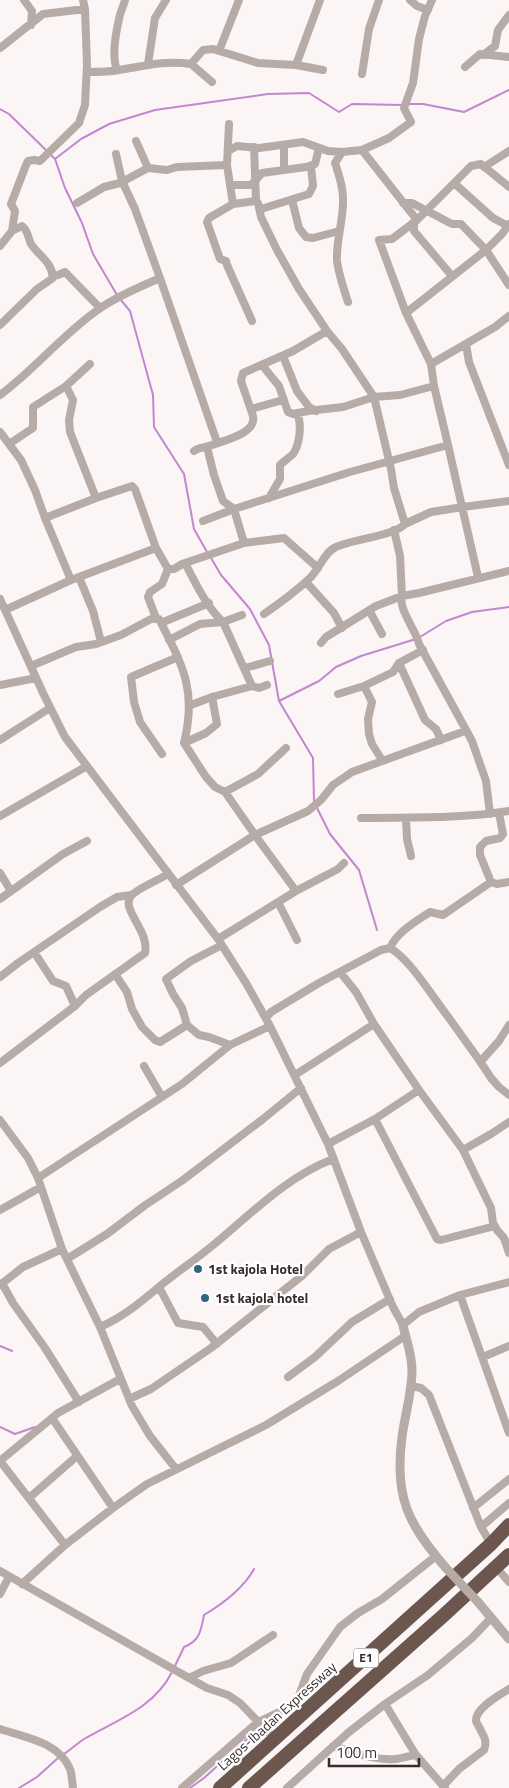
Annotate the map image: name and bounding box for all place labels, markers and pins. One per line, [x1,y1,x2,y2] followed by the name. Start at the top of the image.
[208,1258,303,1279] place label: 1st kajola Hotel
[192,1263,204,1275] marker: 1st kajola Hotel
[215,1287,308,1308] place label: 1st kajola hotel
[199,1292,211,1304] marker: 1st kajola hotel

